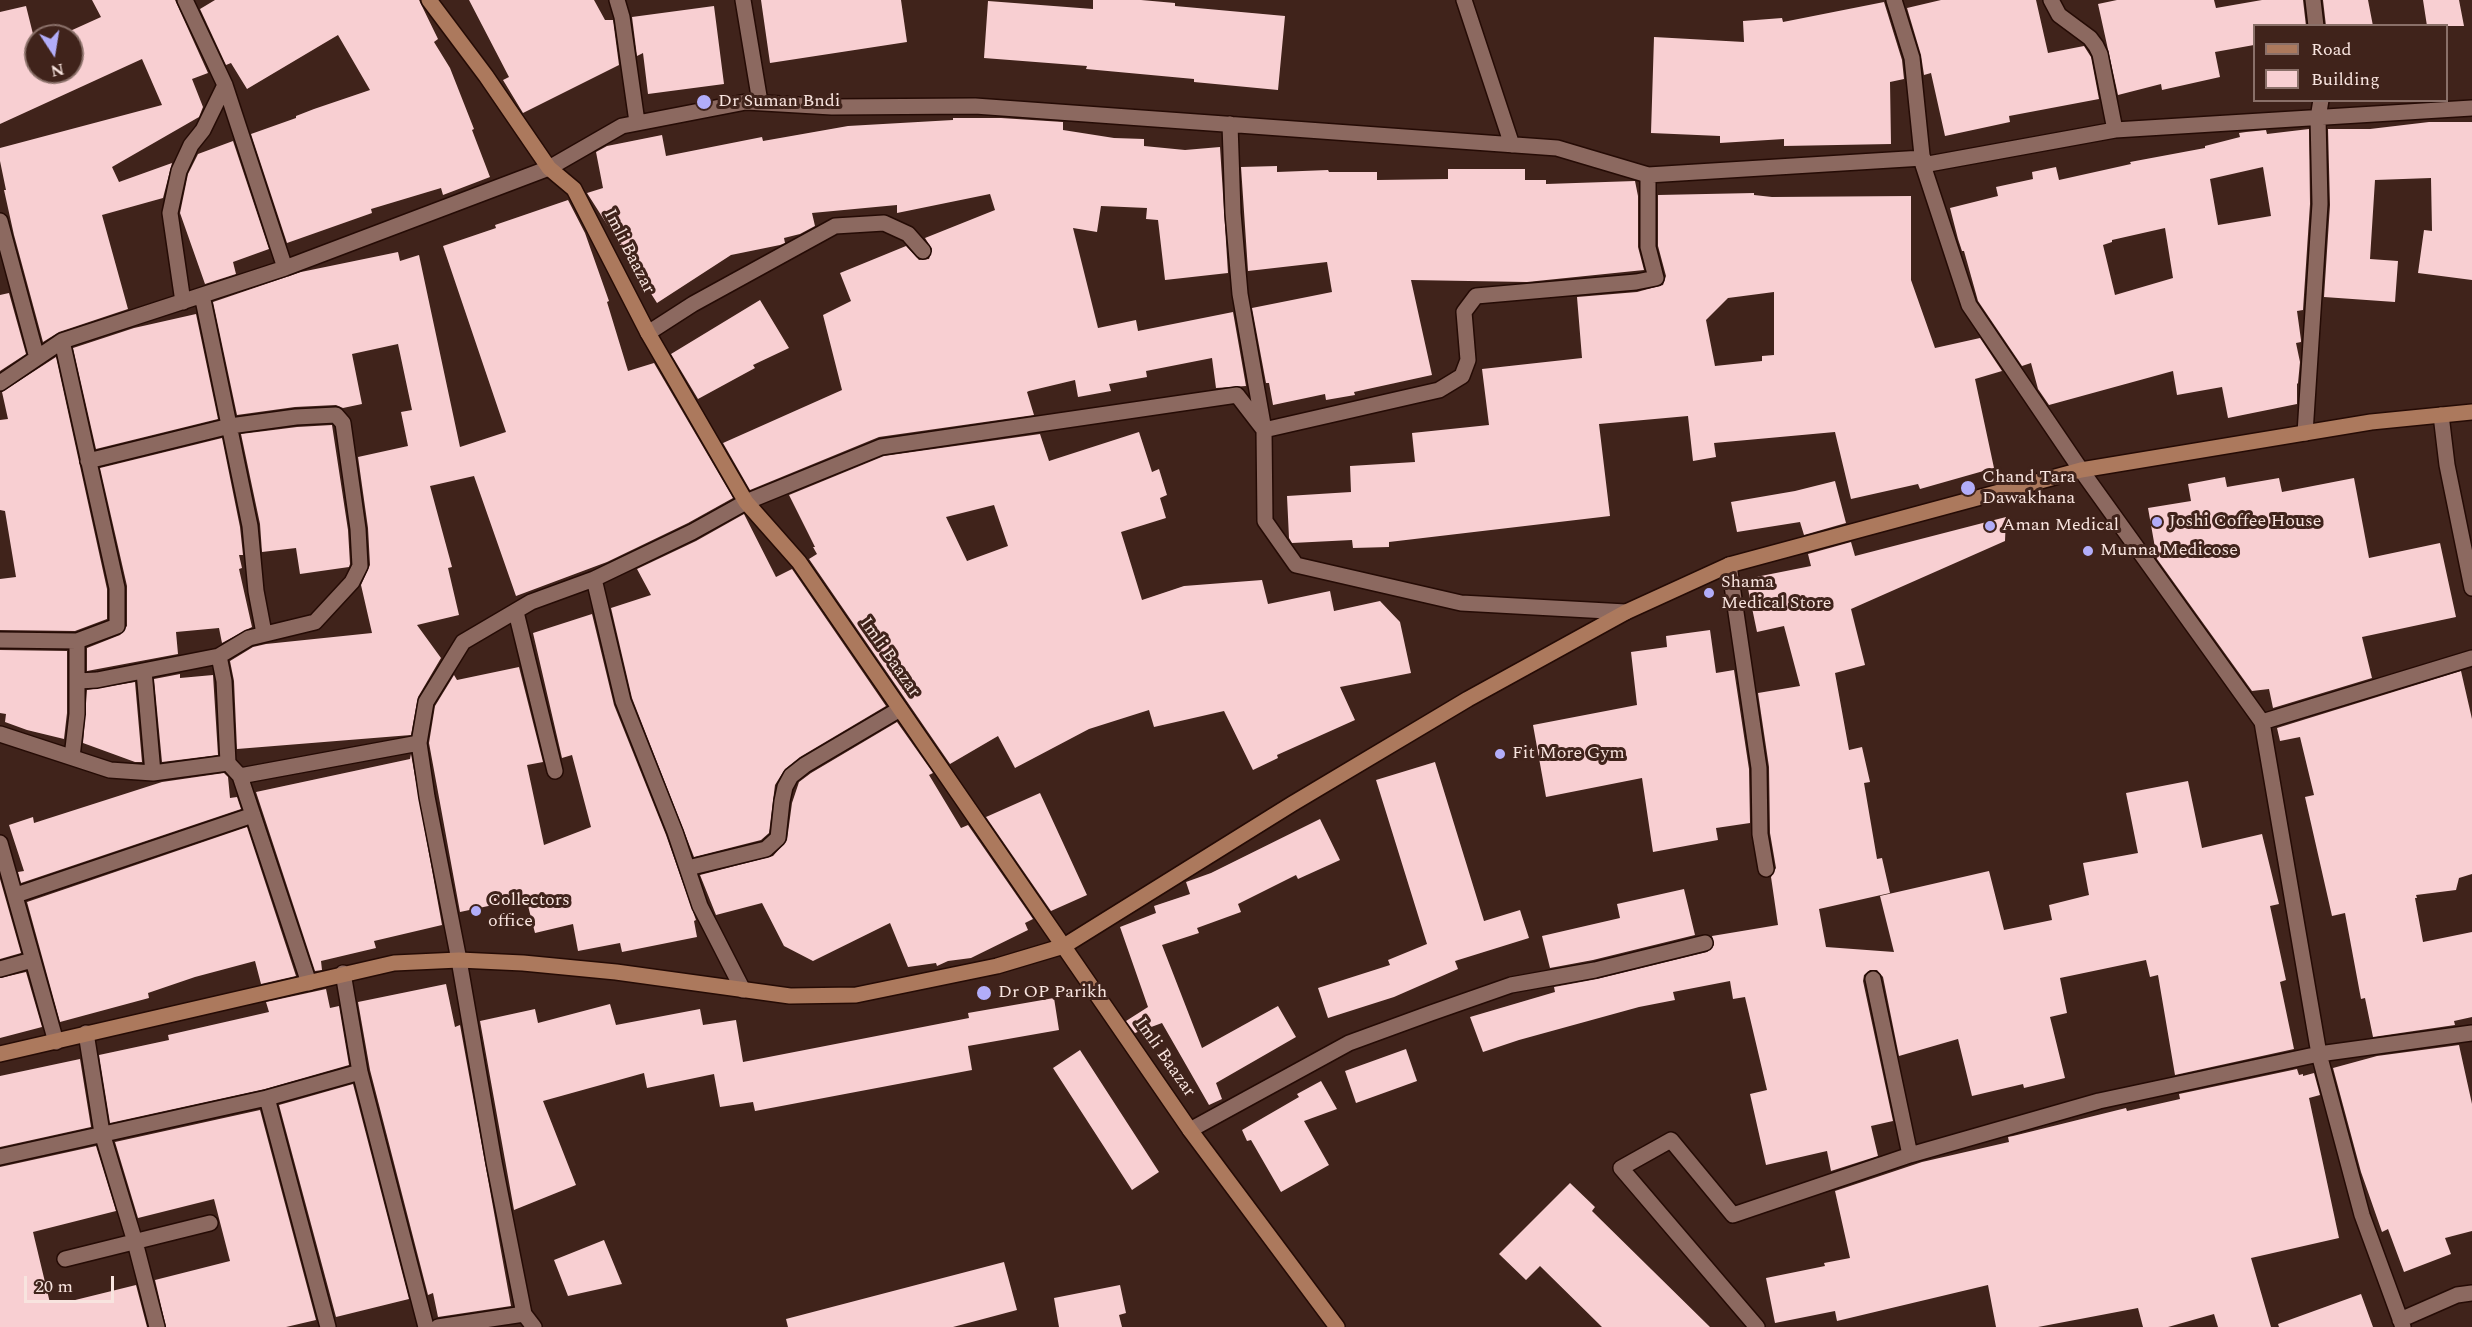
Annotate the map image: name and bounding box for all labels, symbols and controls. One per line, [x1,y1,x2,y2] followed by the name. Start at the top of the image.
[24,24,84,84] north arrow
[2253,24,2448,102] legend
[2311,36,2352,63] text: Road
[48,57,66,83] text: N
[2311,66,2380,93] text: Building
[718,91,840,113] place label: Dr Suman Bndi
[695,93,713,111] marker: Dr Suman Bndi
[598,206,658,298] street label: Imli Baazar
[1982,467,2076,510] place label: Chand Tara Dawakhana
[1959,479,1977,497] marker: Chand Tara Dawakhana
[2169,511,2322,533] place label: Joshi Coffee House
[2002,515,2119,537] place label: Aman Medical
[2150,515,2164,529] marker: Joshi Coffee House
[1983,519,1997,533] marker: Aman Medical
[2100,540,2238,562] place label: Munna Medicose
[2081,544,2095,558] marker: Munna Medicose
[1721,572,1831,614] place label: Shama Medical Store
[1702,586,1716,600] marker: Shama Medical Store
[854,614,924,702] street label: Imli Baazar
[1512,743,1625,765] place label: Fit More Gym
[1493,747,1507,761] marker: Fit More Gym
[488,890,570,932] place label: Collectors office
[469,904,483,918] marker: Collectors office
[998,982,1107,1004] place label: Dr OP Parikh
[975,984,993,1002] marker: Dr OP Parikh
[1129,1014,1199,1102] street label: Imli Baazar
[27,1264,117,1302] scale bar
[35,1273,73,1300] text: 20 m

